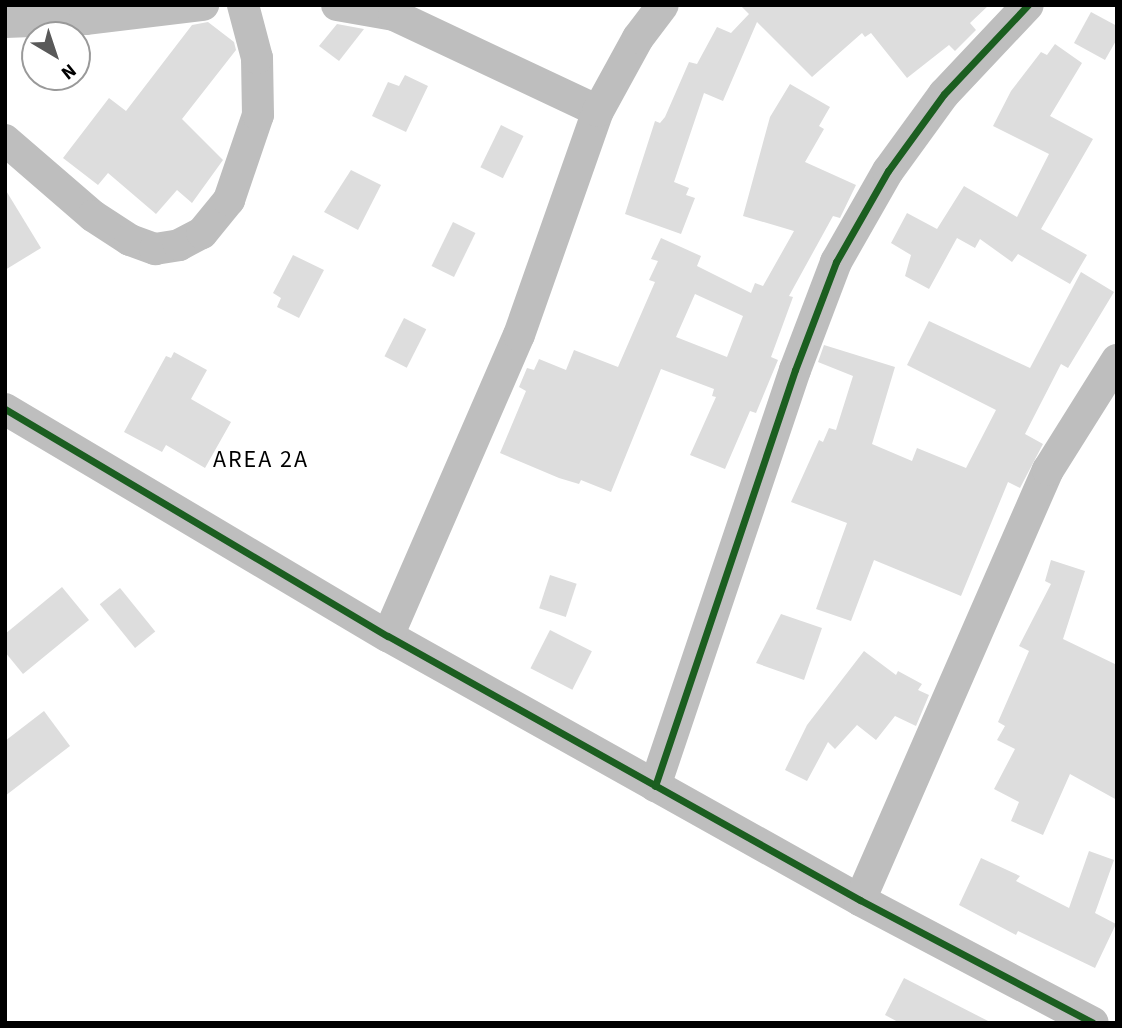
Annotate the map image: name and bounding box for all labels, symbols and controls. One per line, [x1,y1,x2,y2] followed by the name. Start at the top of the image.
[21,21,91,91] north arrow
[55,57,82,86] text: N
[214,446,308,474] district label: AREA 2A

